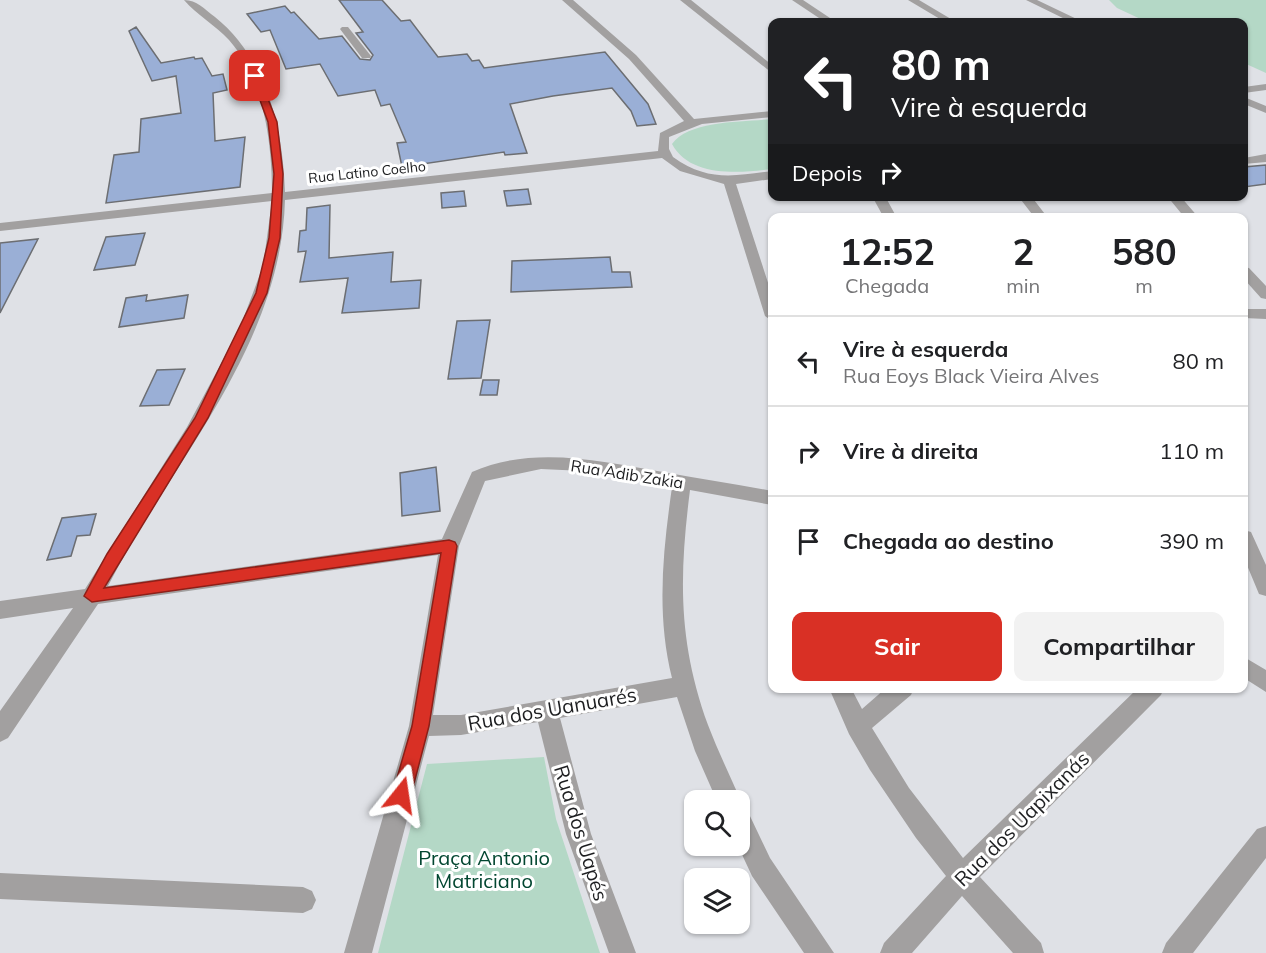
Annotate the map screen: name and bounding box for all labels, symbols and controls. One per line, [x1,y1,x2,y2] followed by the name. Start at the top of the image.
[891,38,991,91] text: 80 m
[792,42,870,120] icon: left
[229,50,280,101] pin
[238,59,271,92] icon: arrive
[891,90,1087,124] text: Vire à esquerda
[874,156,907,189] icon: right
[307,157,427,187] street label: Rua Latino Coelho
[792,159,862,187] text: Depois
[839,229,935,274] text: 12:52
[1012,229,1034,274] text: 2
[1112,229,1177,274] text: 580
[845,273,929,298] text: Chegada
[1006,273,1040,298] text: min
[1135,273,1153,298] text: m
[843,335,1008,363] text: Vire à esquerda
[792,345,825,378] icon: left
[1173,347,1224,375] text: 80 m
[843,363,1099,388] text: Rua Eoys Black Vieira Alves
[792,435,825,468] icon: right
[843,437,978,465] text: Vire à direita
[1159,437,1224,465] text: 110 m
[569,455,685,493] street label: Rua Adib Zakia
[792,525,825,558] icon: arrive
[843,527,1054,555] text: Chegada ao destino
[1159,527,1224,555] text: 390 m
[792,612,1002,681] button: Sair
[1014,612,1224,681] button: Compartilhar
[466,681,638,736] street label: Rua dos Uanuarés
[949,746,1094,891] street label: Rua dos Uapixanás
[549,762,614,904] street label: Rua dos Uapés
[369,763,433,827] position arrow
[684,790,750,934] map controls
[684,790,750,856] button: search
[418,845,550,893] park label: Praça Antonio Matriciano
[684,868,750,934] button: layers

